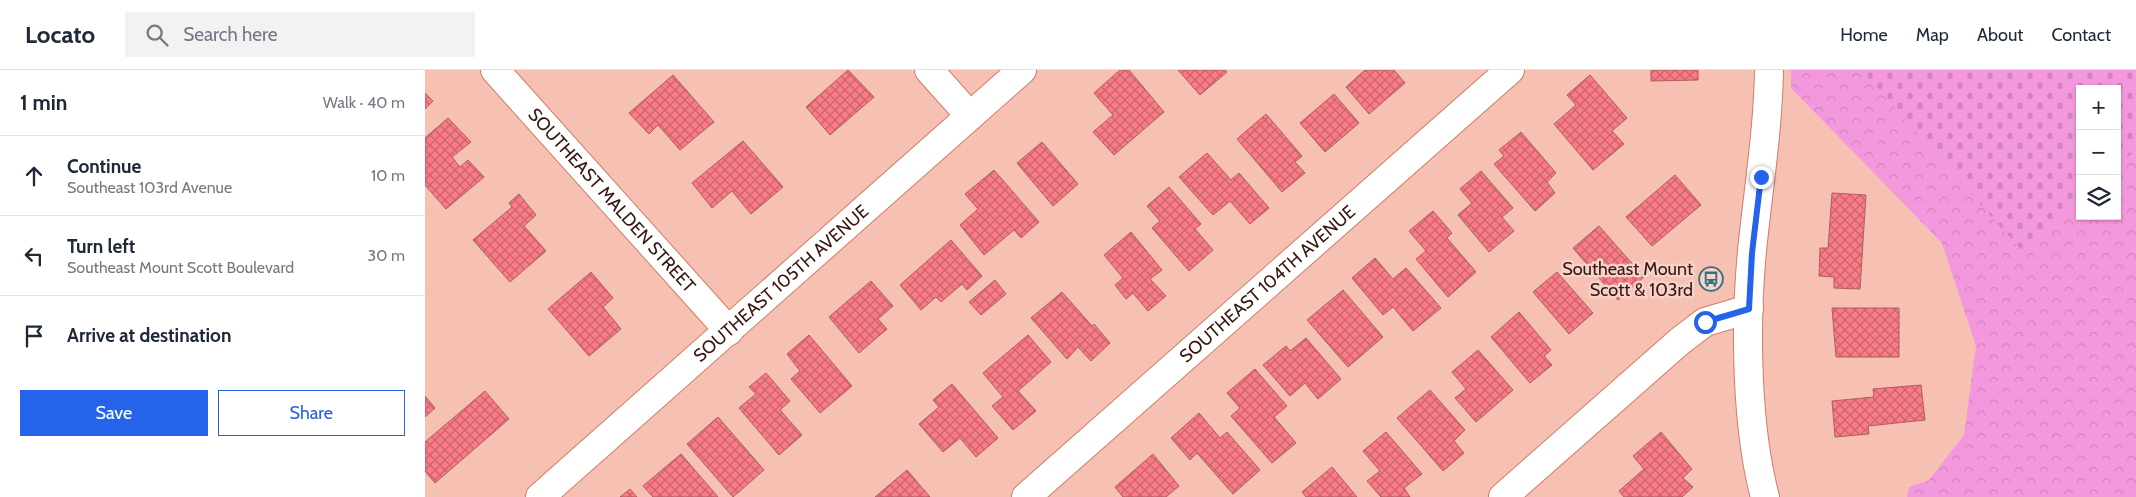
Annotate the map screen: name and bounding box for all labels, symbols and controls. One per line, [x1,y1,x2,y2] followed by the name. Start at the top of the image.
[125,12,475,57] search box
[25,20,95,49] text: Locato
[143,21,171,49] icon: search
[183,23,278,46] text: Search here
[1840,24,1888,46] text: Home
[1916,24,1949,46] text: Map
[1977,24,2023,46] text: About
[2051,24,2111,46] text: Contact
[2076,85,2121,220] map controls
[2076,85,2121,130] button: +
[20,90,67,115] text: 1 min
[323,93,405,112] text: Walk · 40 m
[523,104,700,297] street label: SOUTHEAST MALDEN STREET
[2076,130,2121,175] button: −
[67,155,141,178] text: Continue
[20,162,48,190] icon: ahead
[371,166,405,185] text: 10 m
[1750,166,1773,189] route end
[2076,175,2121,220] button: layers
[67,178,232,197] text: Southeast 103rd Avenue
[689,200,873,367] street label: SOUTHEAST 105TH AVENUE
[1175,201,1360,367] street label: SOUTHEAST 104TH AVENUE
[67,235,135,258] text: Turn left
[20,242,48,270] icon: left
[368,246,405,265] text: 30 m
[67,258,294,277] text: Southeast Mount Scott Boulevard
[1562,258,1693,301] place label: Southeast Mount Scott & 103rd
[1698,266,1724,292] bus stop icon: Southeast Mount Scott & 103rd
[1694,311,1717,334] route start
[20,322,48,350] icon: arrive
[67,324,231,347] text: Arrive at destination
[20,390,208,436] button: Save
[218,390,405,436] button: Share

